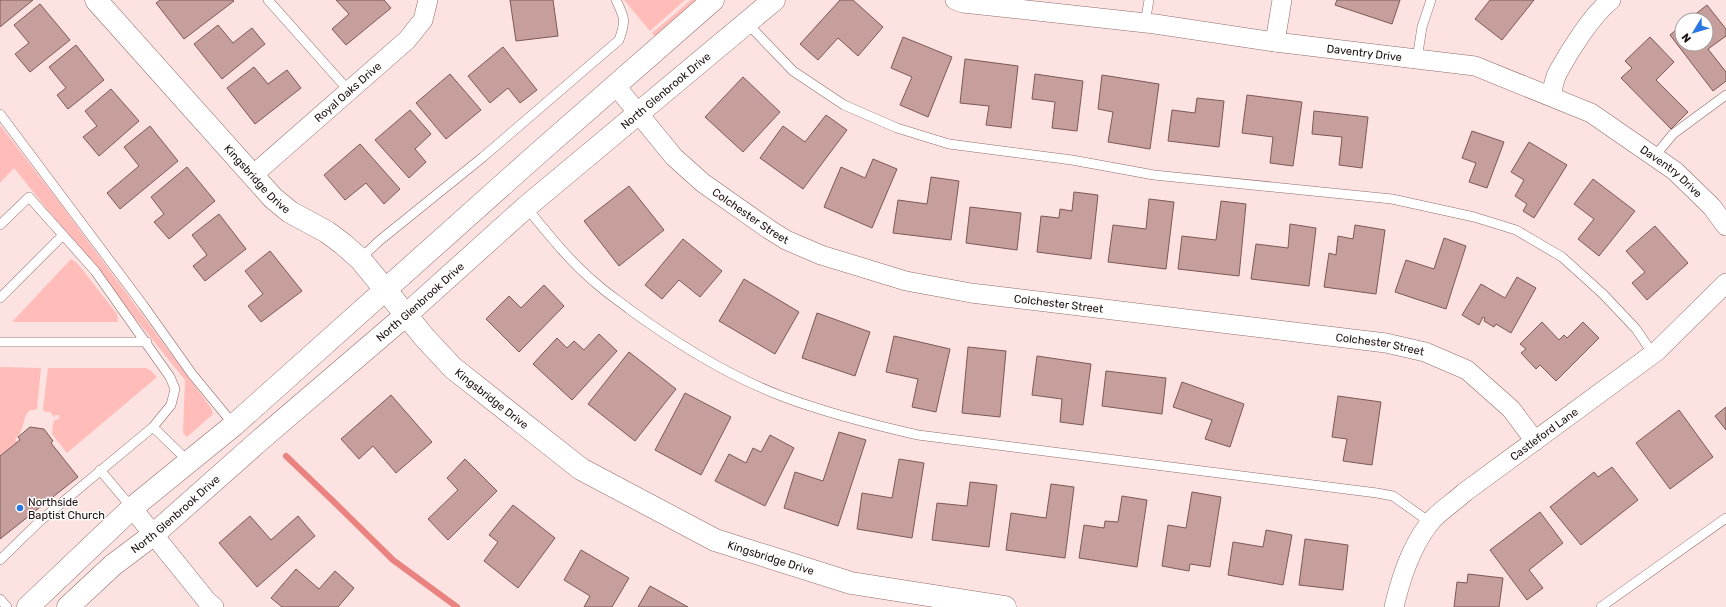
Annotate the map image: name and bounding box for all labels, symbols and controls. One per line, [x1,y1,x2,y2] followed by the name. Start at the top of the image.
[1674,12,1714,52] north arrow
[1679,31,1694,45] text: N
[1326,42,1403,64] street label: Daventry Drive
[618,49,713,132] street label: North Glenbrook Drive
[312,59,384,125] street label: Royal Oaks Drive
[222,142,293,216] street label: Kingsbridge Drive
[1638,143,1705,200] street label: Daventry Drive
[710,185,791,247] street label: Colchester Street
[373,260,467,344] street label: North Glenbrook Drive
[1013,292,1105,315] street label: Colchester Street
[1335,330,1426,358] street label: Colchester Street
[452,366,531,432] street label: Kingsbridge Drive
[1507,405,1580,463] street label: Castleford Lane
[128,472,222,556] street label: North Glenbrook Drive
[28,496,105,522] place label: Northside Baptist Church
[15,503,25,513] marker: Northside Baptist Church
[726,538,816,577] street label: Kingsbridge Drive

